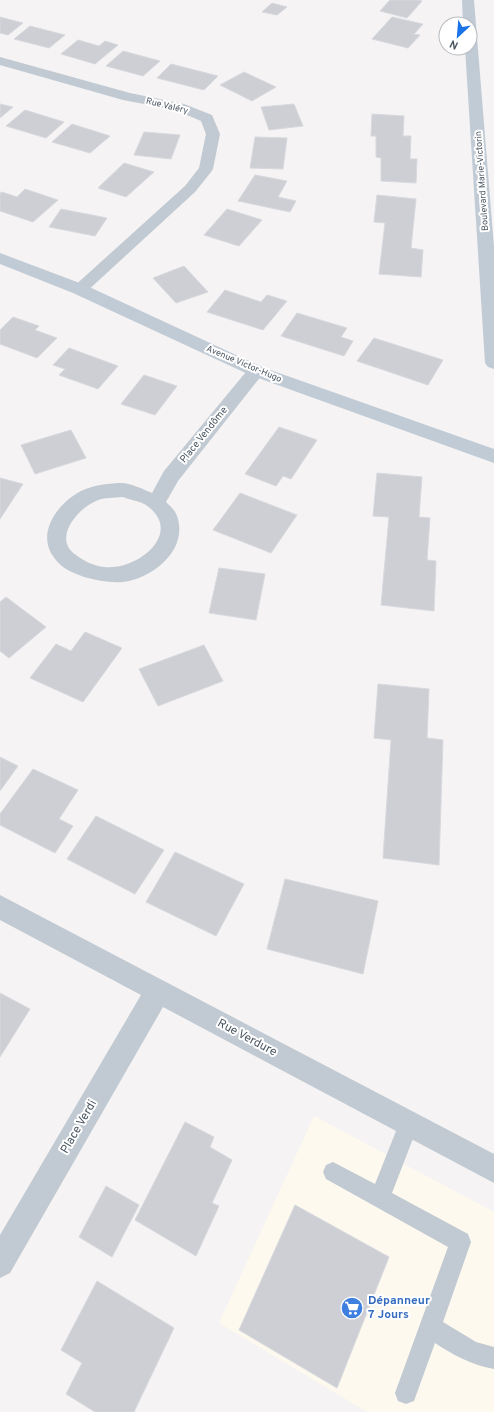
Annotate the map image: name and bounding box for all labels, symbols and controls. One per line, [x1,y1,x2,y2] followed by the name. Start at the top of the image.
[438,16,478,56] north arrow
[447,36,461,52] text: N
[145,95,189,117] street label: Rue Valéry
[473,131,491,231] street label: Boulevard Marie-Victorin
[205,343,283,385] street label: Avenue Victor-Hugo
[177,404,231,466] street label: Place Vendôme
[214,1016,280,1060] street label: Rue Verdure
[57,1097,101,1157] street label: Place Verdi
[368,1293,430,1323] place label: Dépanneur 7 Jours
[339,1295,365,1321] supermarket icon: Dépanneur 7 Jours

